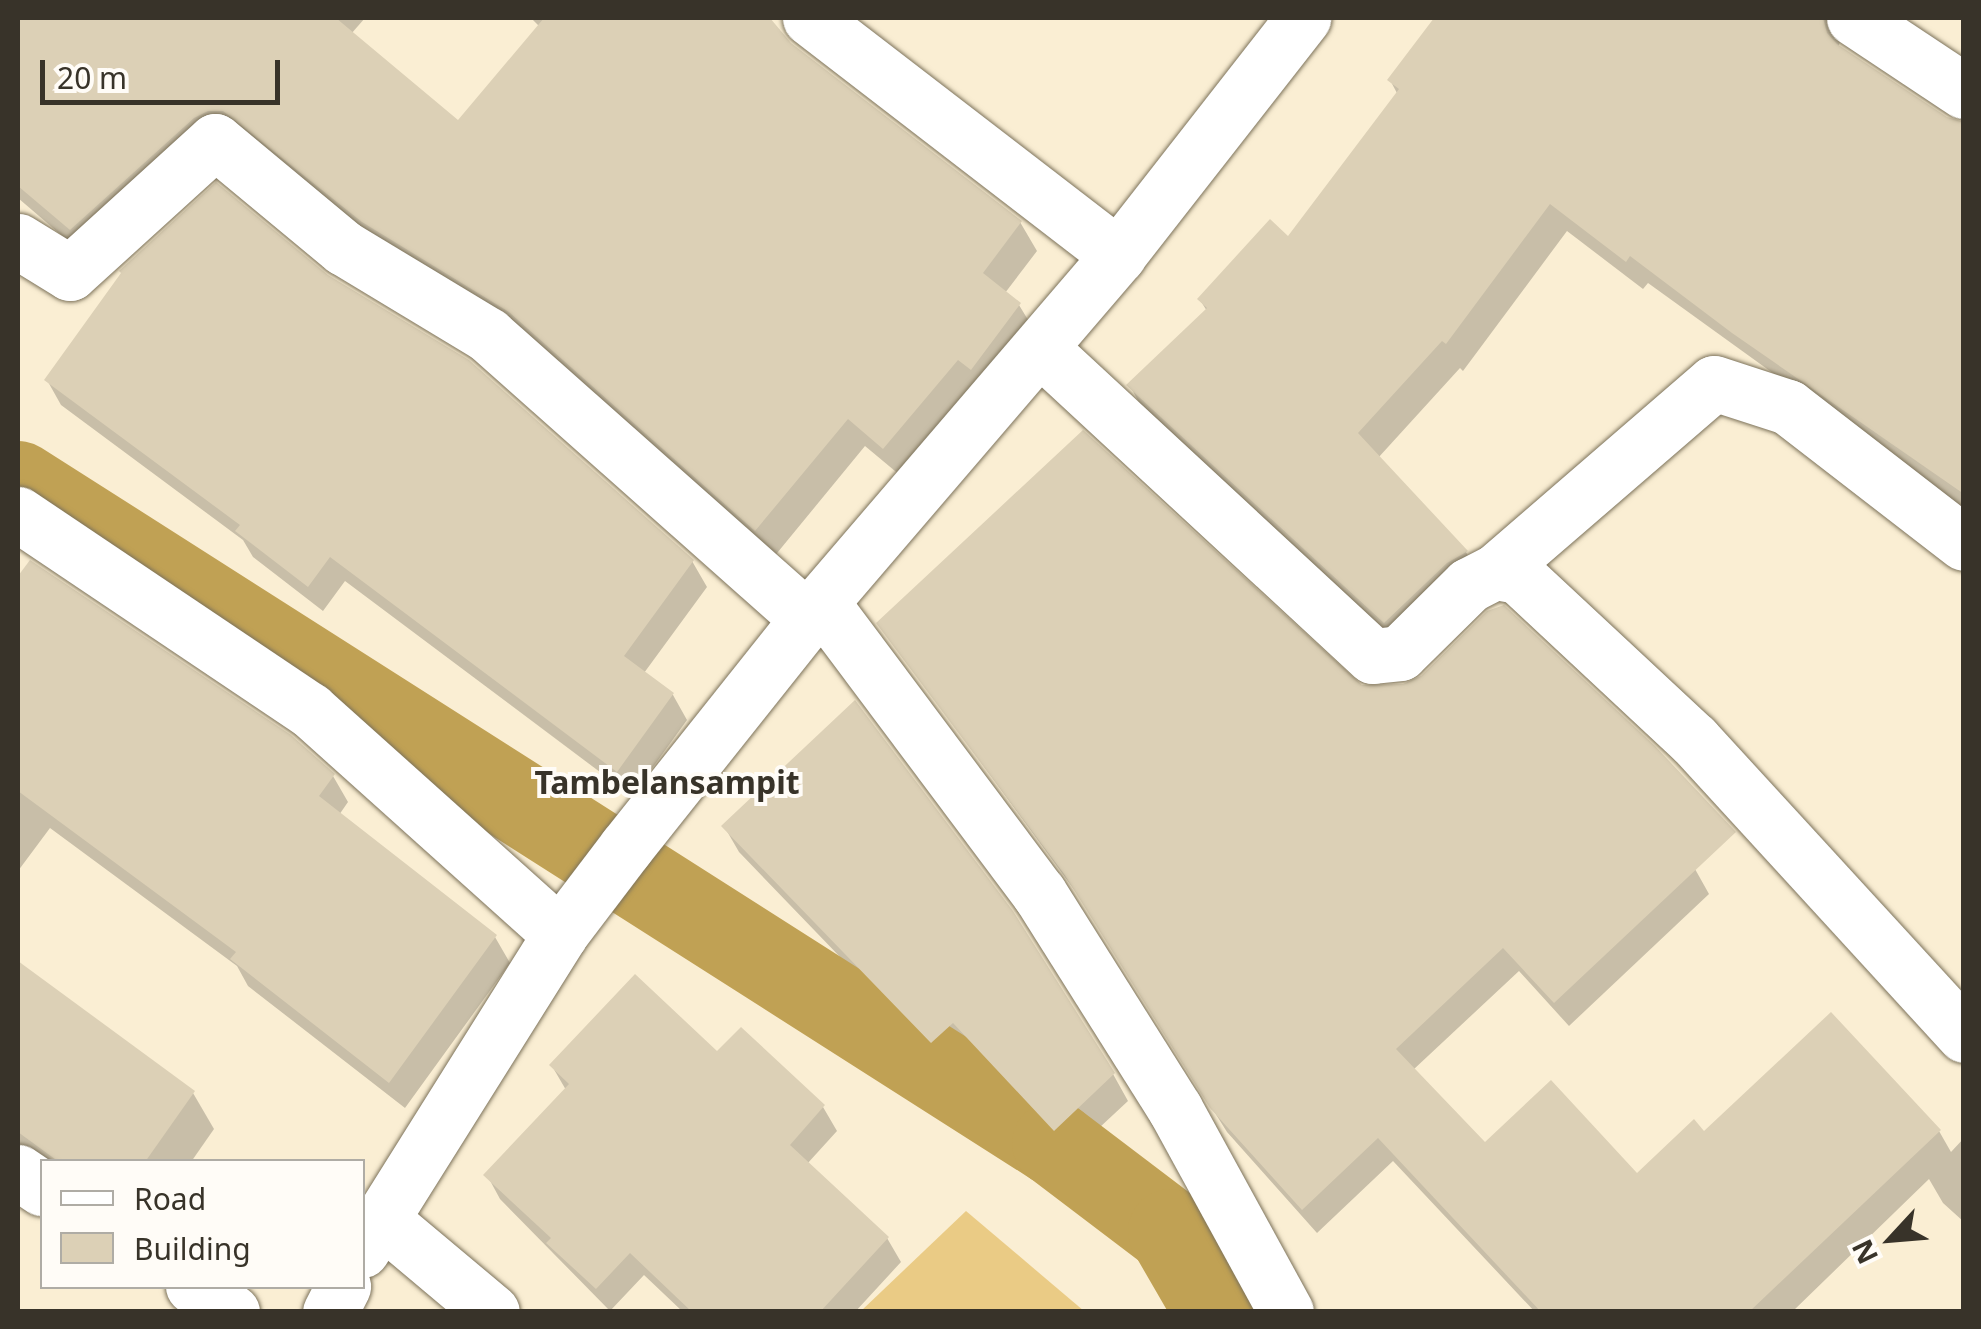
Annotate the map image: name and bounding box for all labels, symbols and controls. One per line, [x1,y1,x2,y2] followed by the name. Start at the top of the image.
[45,40,285,102] scale bar
[57,57,127,98] text: 20 m
[534,763,800,801] district label: Tambelansampit
[40,1159,365,1289] legend
[134,1178,206,1219] text: Road
[1841,1189,1941,1289] north arrow
[134,1228,251,1269] text: Building
[1842,1234,1886,1271] text: N

